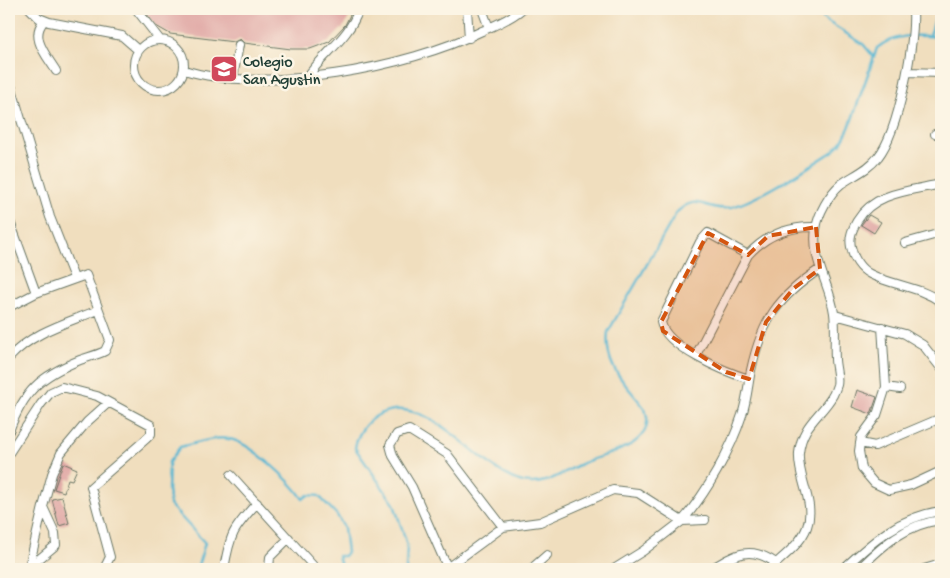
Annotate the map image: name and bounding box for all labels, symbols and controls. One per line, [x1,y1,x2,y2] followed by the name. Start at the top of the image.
[209,54,239,84] school or university icon: Colegio San Agustin
[243,54,321,91] place label: Colegio San Agustin

